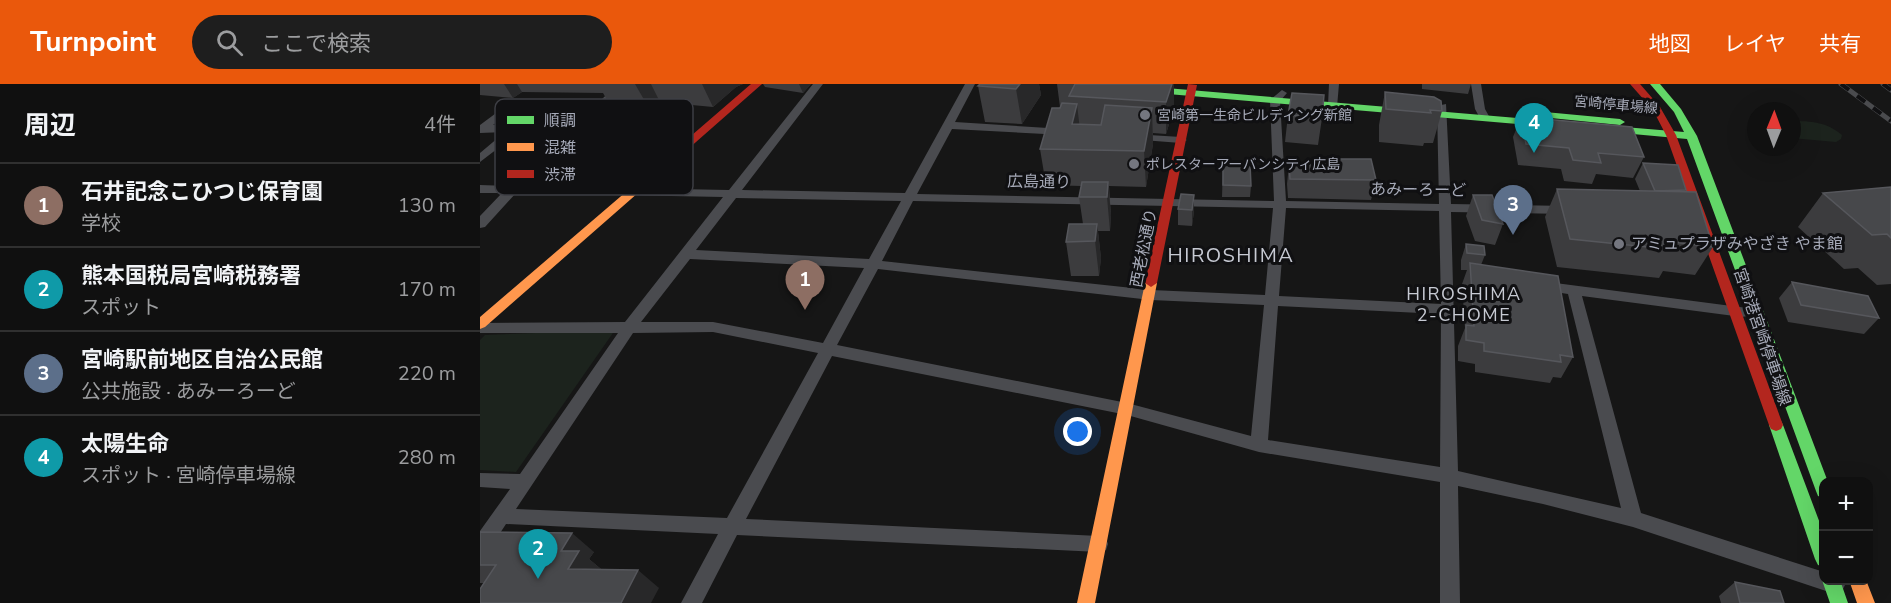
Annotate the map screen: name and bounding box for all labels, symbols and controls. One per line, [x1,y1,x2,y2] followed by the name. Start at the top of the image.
[192,15,612,69] search box
[30,23,156,61] text: Turnpoint
[213,26,246,59] icon: search
[261,29,371,59] text: ここで検索
[1649,30,1691,58] text: 地図
[1724,30,1786,58] text: レイヤ
[1819,30,1861,58] text: 共有
[1573,92,1659,118] street label: 宮崎停車場線
[495,99,693,195] legend
[1747,102,1801,156] north arrow
[1514,104,1554,153] pin: 4
[1157,106,1352,125] place label: 宮崎第一生命ビルディング新館
[24,108,76,143] text: 周辺
[1138,108,1152,122] marker: 宮崎第一生命ビルディング新館
[544,110,576,132] text: 順調
[424,111,456,138] text: 4件
[544,137,576,159] text: 混雑
[1146,155,1340,174] place label: ポレスターアーバンシティ広島
[1127,157,1141,171] marker: ポレスターアーバンシティ広島
[544,164,576,186] text: 渋滞
[1007,170,1071,194] street label: 広島通り
[81,177,323,207] text: 石井記念こひつじ保育園
[1370,178,1466,202] street label: あみーろーど
[1494,186,1532,235] pin: 3
[38,192,50,219] text: 1
[398,192,456,219] text: 130 m
[1126,207,1162,289] street label: 西老松通り
[81,210,121,237] text: 学校
[1631,233,1843,255] place label: アミュプラザみやざき やま館
[1612,237,1626,251] marker: アミュプラザみやざき やま館
[1168,242,1294,269] district label: HIROSHIMA
[786,260,824,310] pin: 1
[81,261,301,291] text: 熊本国税局宮崎税務署
[1728,265,1796,409] street label: 宮崎港宮崎停車場線
[38,276,50,303] text: 2
[398,276,456,303] text: 170 m
[1406,282,1522,327] district label: HIROSHIMA 2-CHOME
[81,294,161,321] text: スポット
[81,345,323,375] text: 宮崎駅前地区自治公民館
[38,360,50,387] text: 3
[398,360,456,387] text: 220 m
[81,378,296,405] text: 公共施設 · あみーろーど
[1063,417,1092,446] your location
[81,429,169,459] text: 太陽生命
[38,444,50,471] text: 4
[398,444,456,471] text: 280 m
[81,462,296,489] text: スポット · 宮崎停車場線
[1819,477,1873,585] map controls
[1819,477,1873,531] button: +
[518,530,558,579] pin: 2
[1819,531,1873,585] button: −

